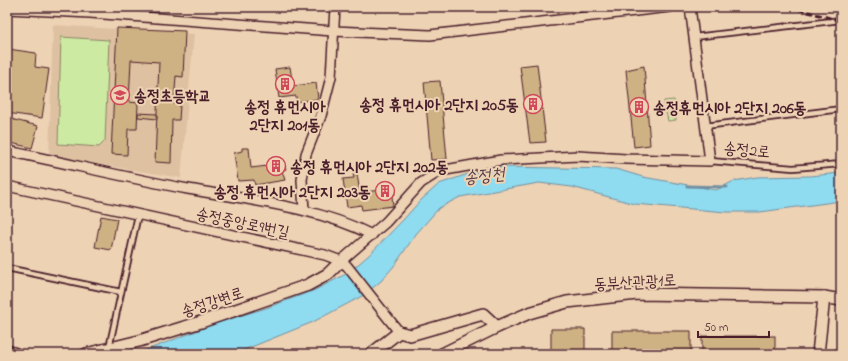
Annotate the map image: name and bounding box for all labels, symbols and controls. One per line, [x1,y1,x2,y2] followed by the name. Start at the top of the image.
[274,73,296,95] building icon: 송정 휴먼시아 2단지 201동
[109,84,131,106] school or university icon: 송정초등학교
[134,85,211,109] place label: 송정초등학교
[522,93,544,115] building icon: 송정 휴먼시아 2단지 205동
[359,94,519,118] place label: 송정 휴먼시아 2단지 205동
[244,96,326,138] place label: 송정 휴먼시아 2단지 201동
[628,96,650,118] building icon: 송정휴먼시아 2단지 206동
[653,97,807,121] place label: 송정휴먼시아 2단지 206동
[723,137,771,165] street label: 송정2로
[265,155,287,177] building icon: 송정 휴먼시아 2단지 202동
[290,156,449,180] place label: 송정 휴먼시아 2단지 202동
[462,162,508,191] water label: 송정천
[374,180,396,202] building icon: 송정 휴먼시아 2단지 203동
[214,181,371,205] place label: 송정 휴먼시아 2단지 203동
[194,202,292,246] street label: 송정중앙로9번길
[593,269,677,297] street label: 동부산관광1로
[178,282,247,324] street label: 송정강변로
[698,313,769,339] scale bar
[704,319,728,337] text: 50 m

